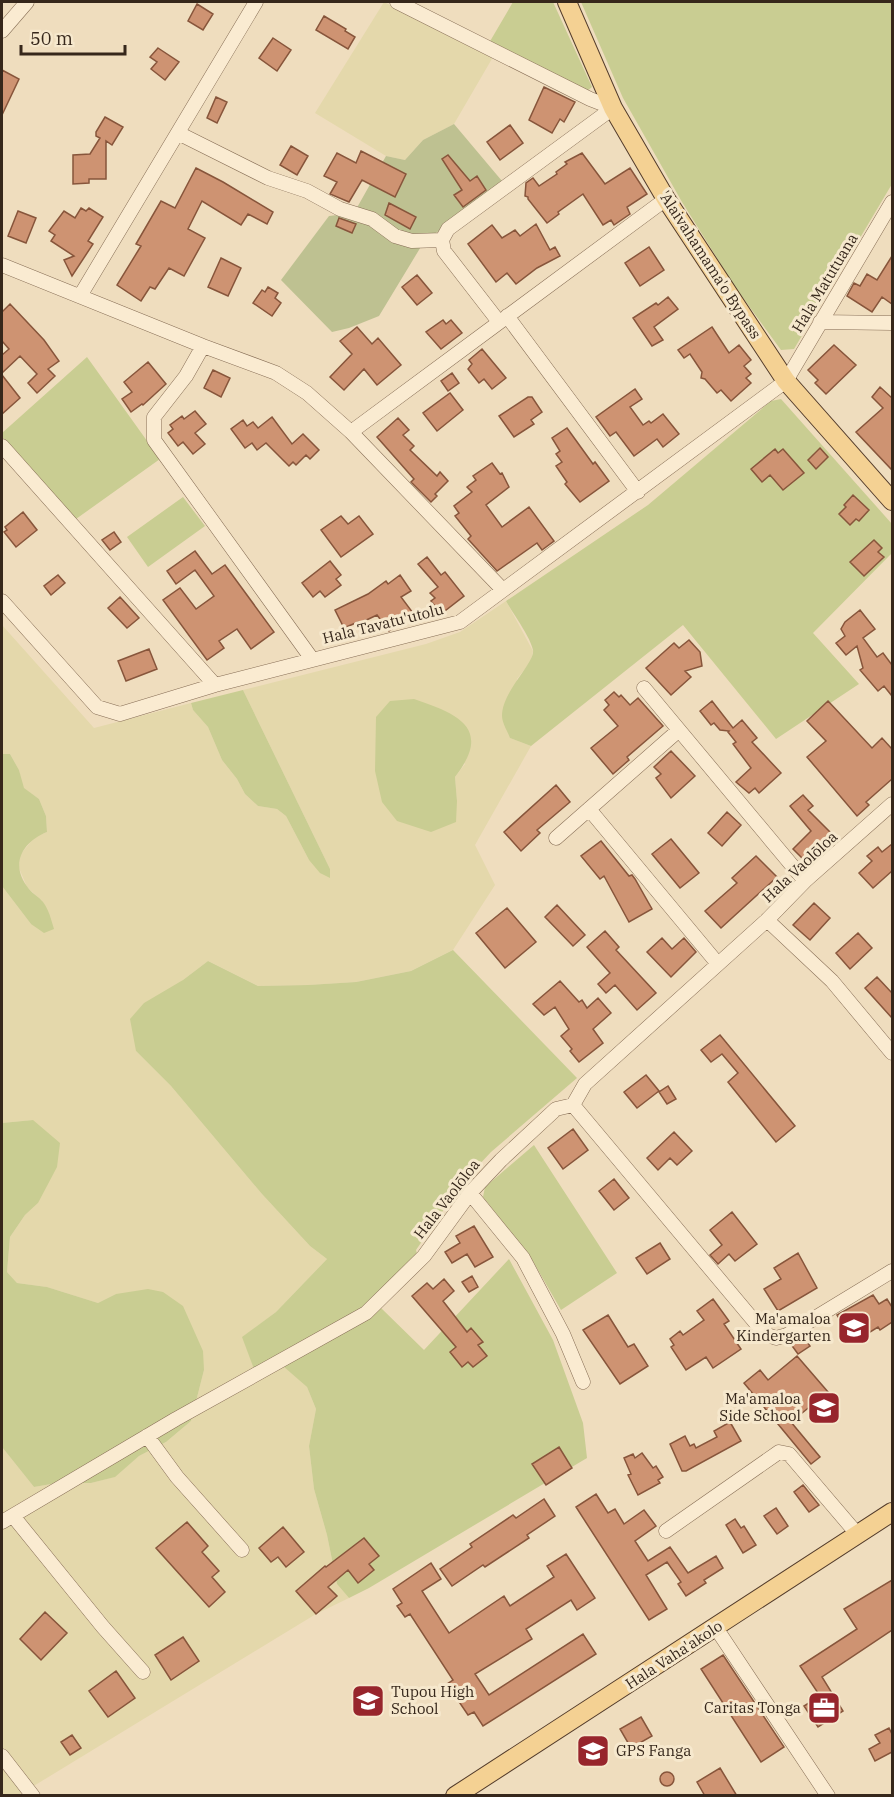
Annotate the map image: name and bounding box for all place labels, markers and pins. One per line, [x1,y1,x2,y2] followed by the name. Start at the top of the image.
[736,1309,831,1345] place label: Ma'amaloa Kindergarten
[836,1310,872,1346] school or university icon: Ma'amaloa Kindergarten
[719,1389,801,1425] place label: Ma'amaloa Side School
[806,1390,842,1426] school or university icon: Ma'amaloa Side School
[391,1682,474,1718] place label: Tupou High School
[350,1683,386,1719] school or university icon: Tupou High School
[806,1690,842,1726] office icon: Caritas Tonga
[704,1698,801,1717] place label: Caritas Tonga
[575,1733,611,1769] school or university icon: GPS Fanga
[616,1741,691,1760] place label: GPS Fanga

